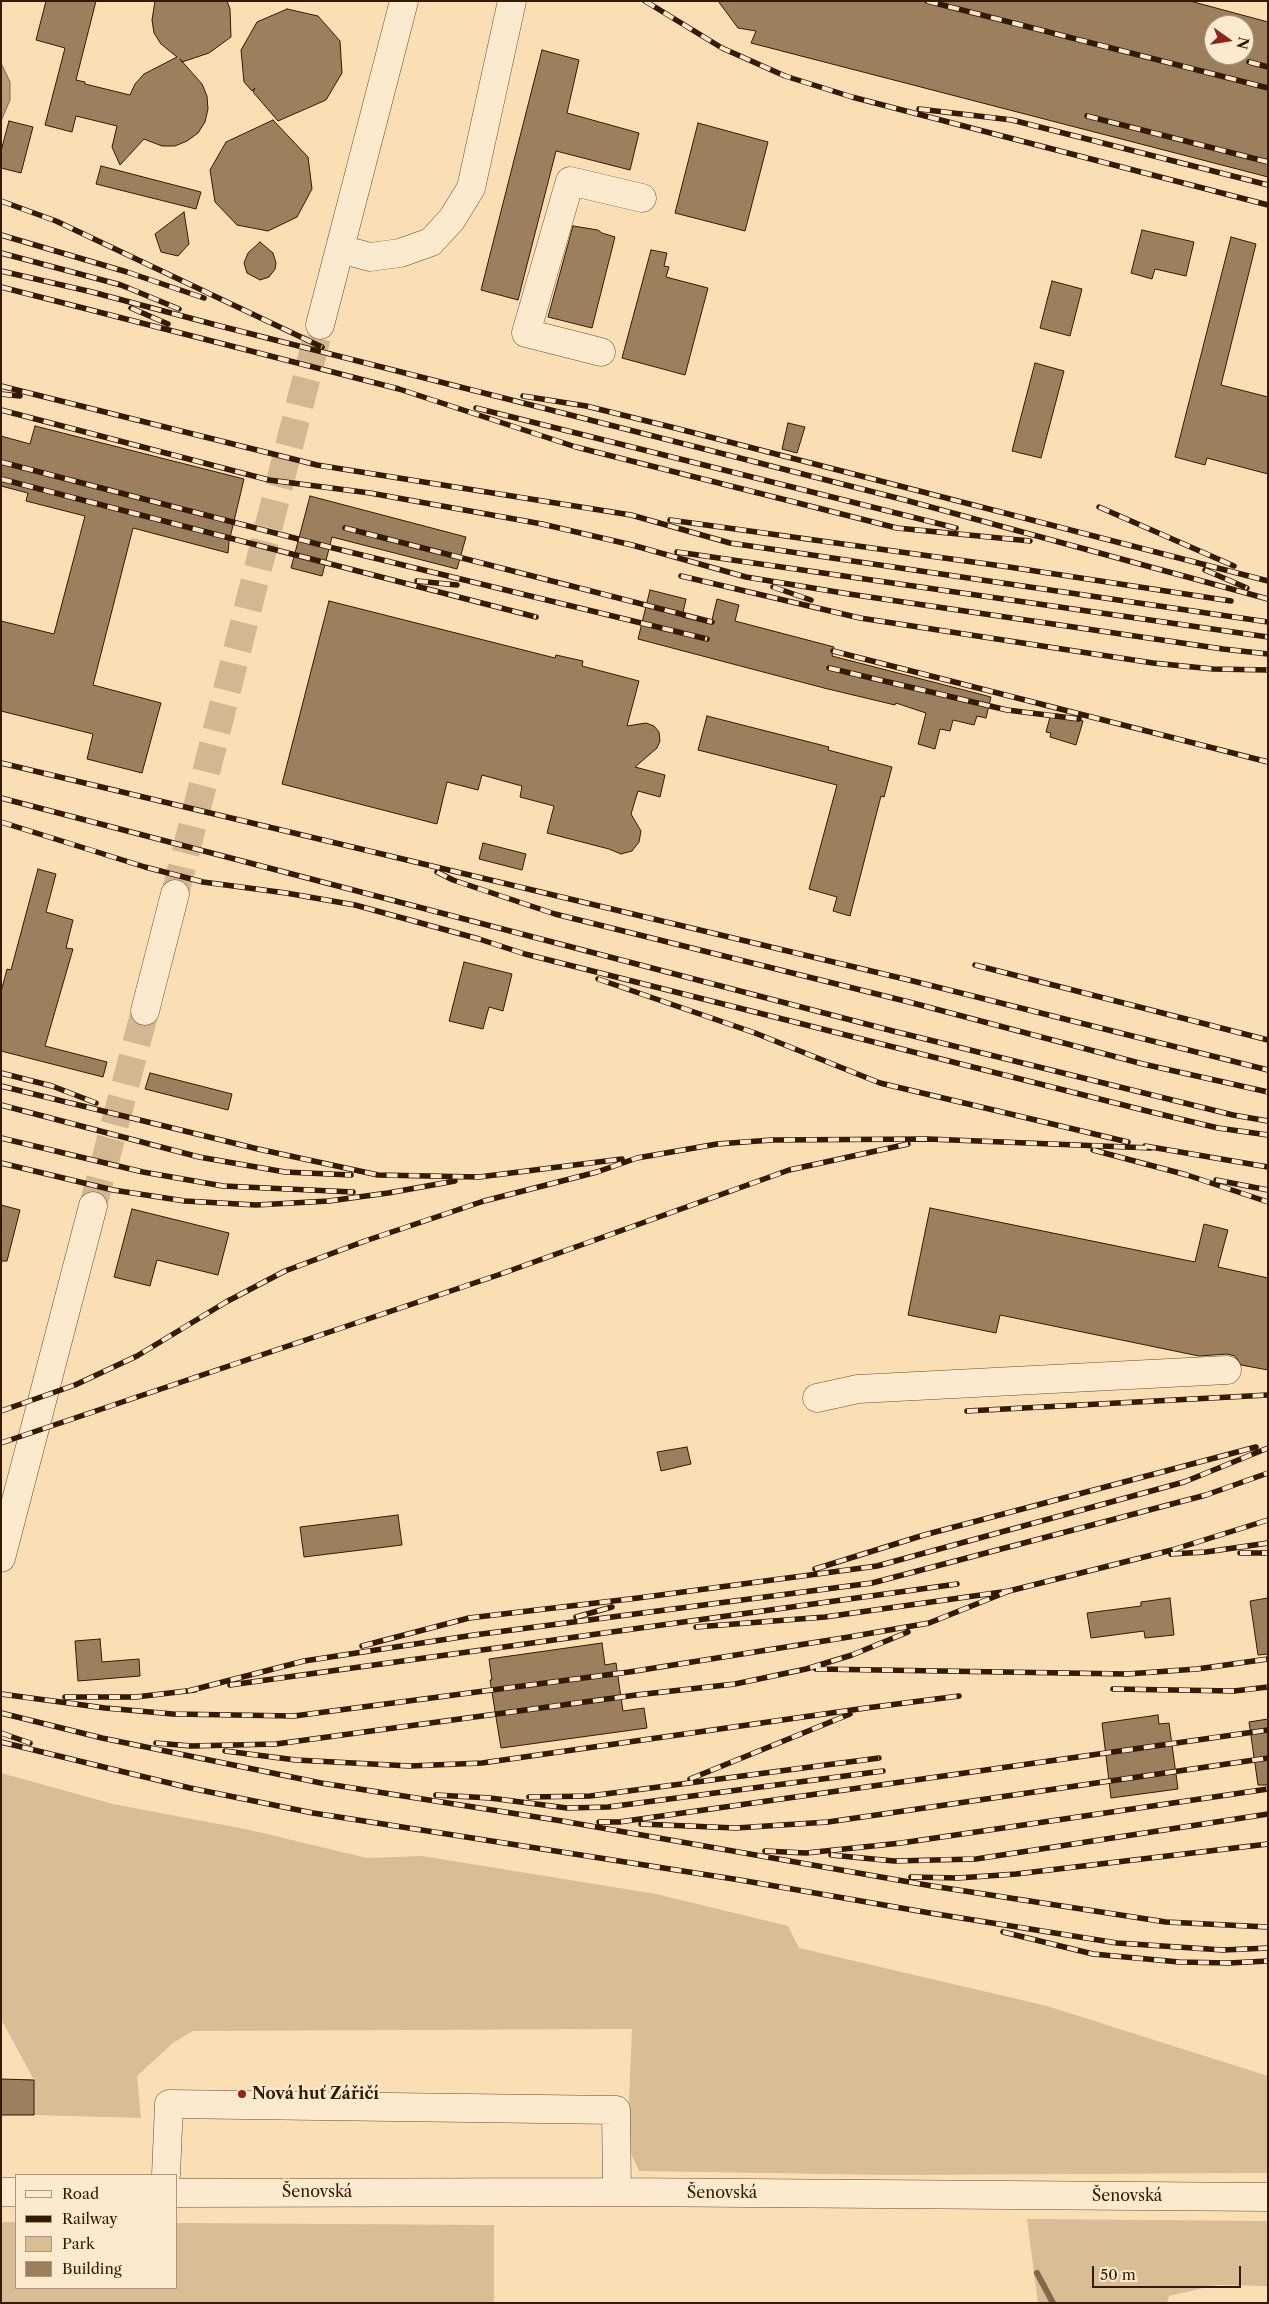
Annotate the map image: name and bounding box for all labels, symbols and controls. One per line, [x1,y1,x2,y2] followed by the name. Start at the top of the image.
[1204,15,1254,65] north arrow
[1233,35,1253,51] text: N
[252,2084,379,2104] place label: Nová huť Zářičí
[236,2088,248,2100] marker: Nová huť Zářičí
[15,2174,178,2289] legend
[282,2182,352,2202] street label: Šenovská
[687,2183,757,2203] street label: Šenovská
[62,2184,99,2203] text: Road
[1092,2186,1162,2206] street label: Šenovská
[62,2209,118,2228] text: Railway
[62,2234,95,2253] text: Park
[1094,2256,1243,2288] scale bar
[62,2259,122,2278] text: Building
[1100,2265,1136,2284] text: 50 m

